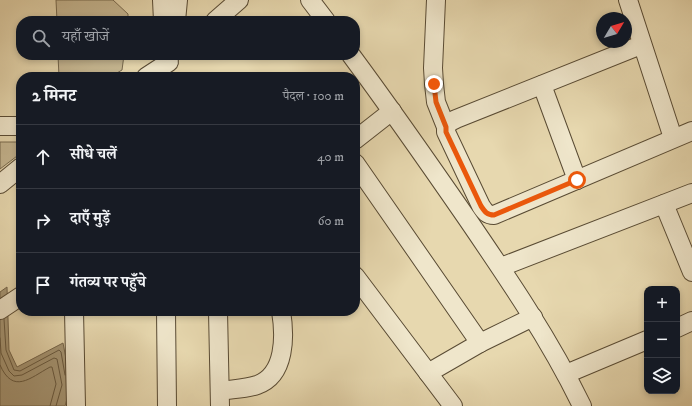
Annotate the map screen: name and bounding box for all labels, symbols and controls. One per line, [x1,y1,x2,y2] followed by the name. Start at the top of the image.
[596,12,632,48] north arrow
[16,16,360,60] search box
[30,27,52,49] icon: search
[62,27,109,46] text: यहाँ खोजें
[425,75,443,93] route end
[32,85,76,107] text: 2 मिनट
[283,88,344,104] text: पैदल · 100 m
[70,145,117,164] text: सीधे चलें
[32,146,54,168] icon: ahead
[317,149,344,165] text: 40 m
[568,171,586,189] route start
[70,209,110,228] text: दाएँ मुड़ें
[32,210,54,232] icon: right
[318,213,344,229] text: 60 m
[70,273,146,292] text: गंतव्य पर पहुँचे
[32,274,54,296] icon: arrive
[644,286,680,394] map controls
[644,286,680,322] button: +
[644,322,680,358] button: −
[644,358,680,394] button: layers

